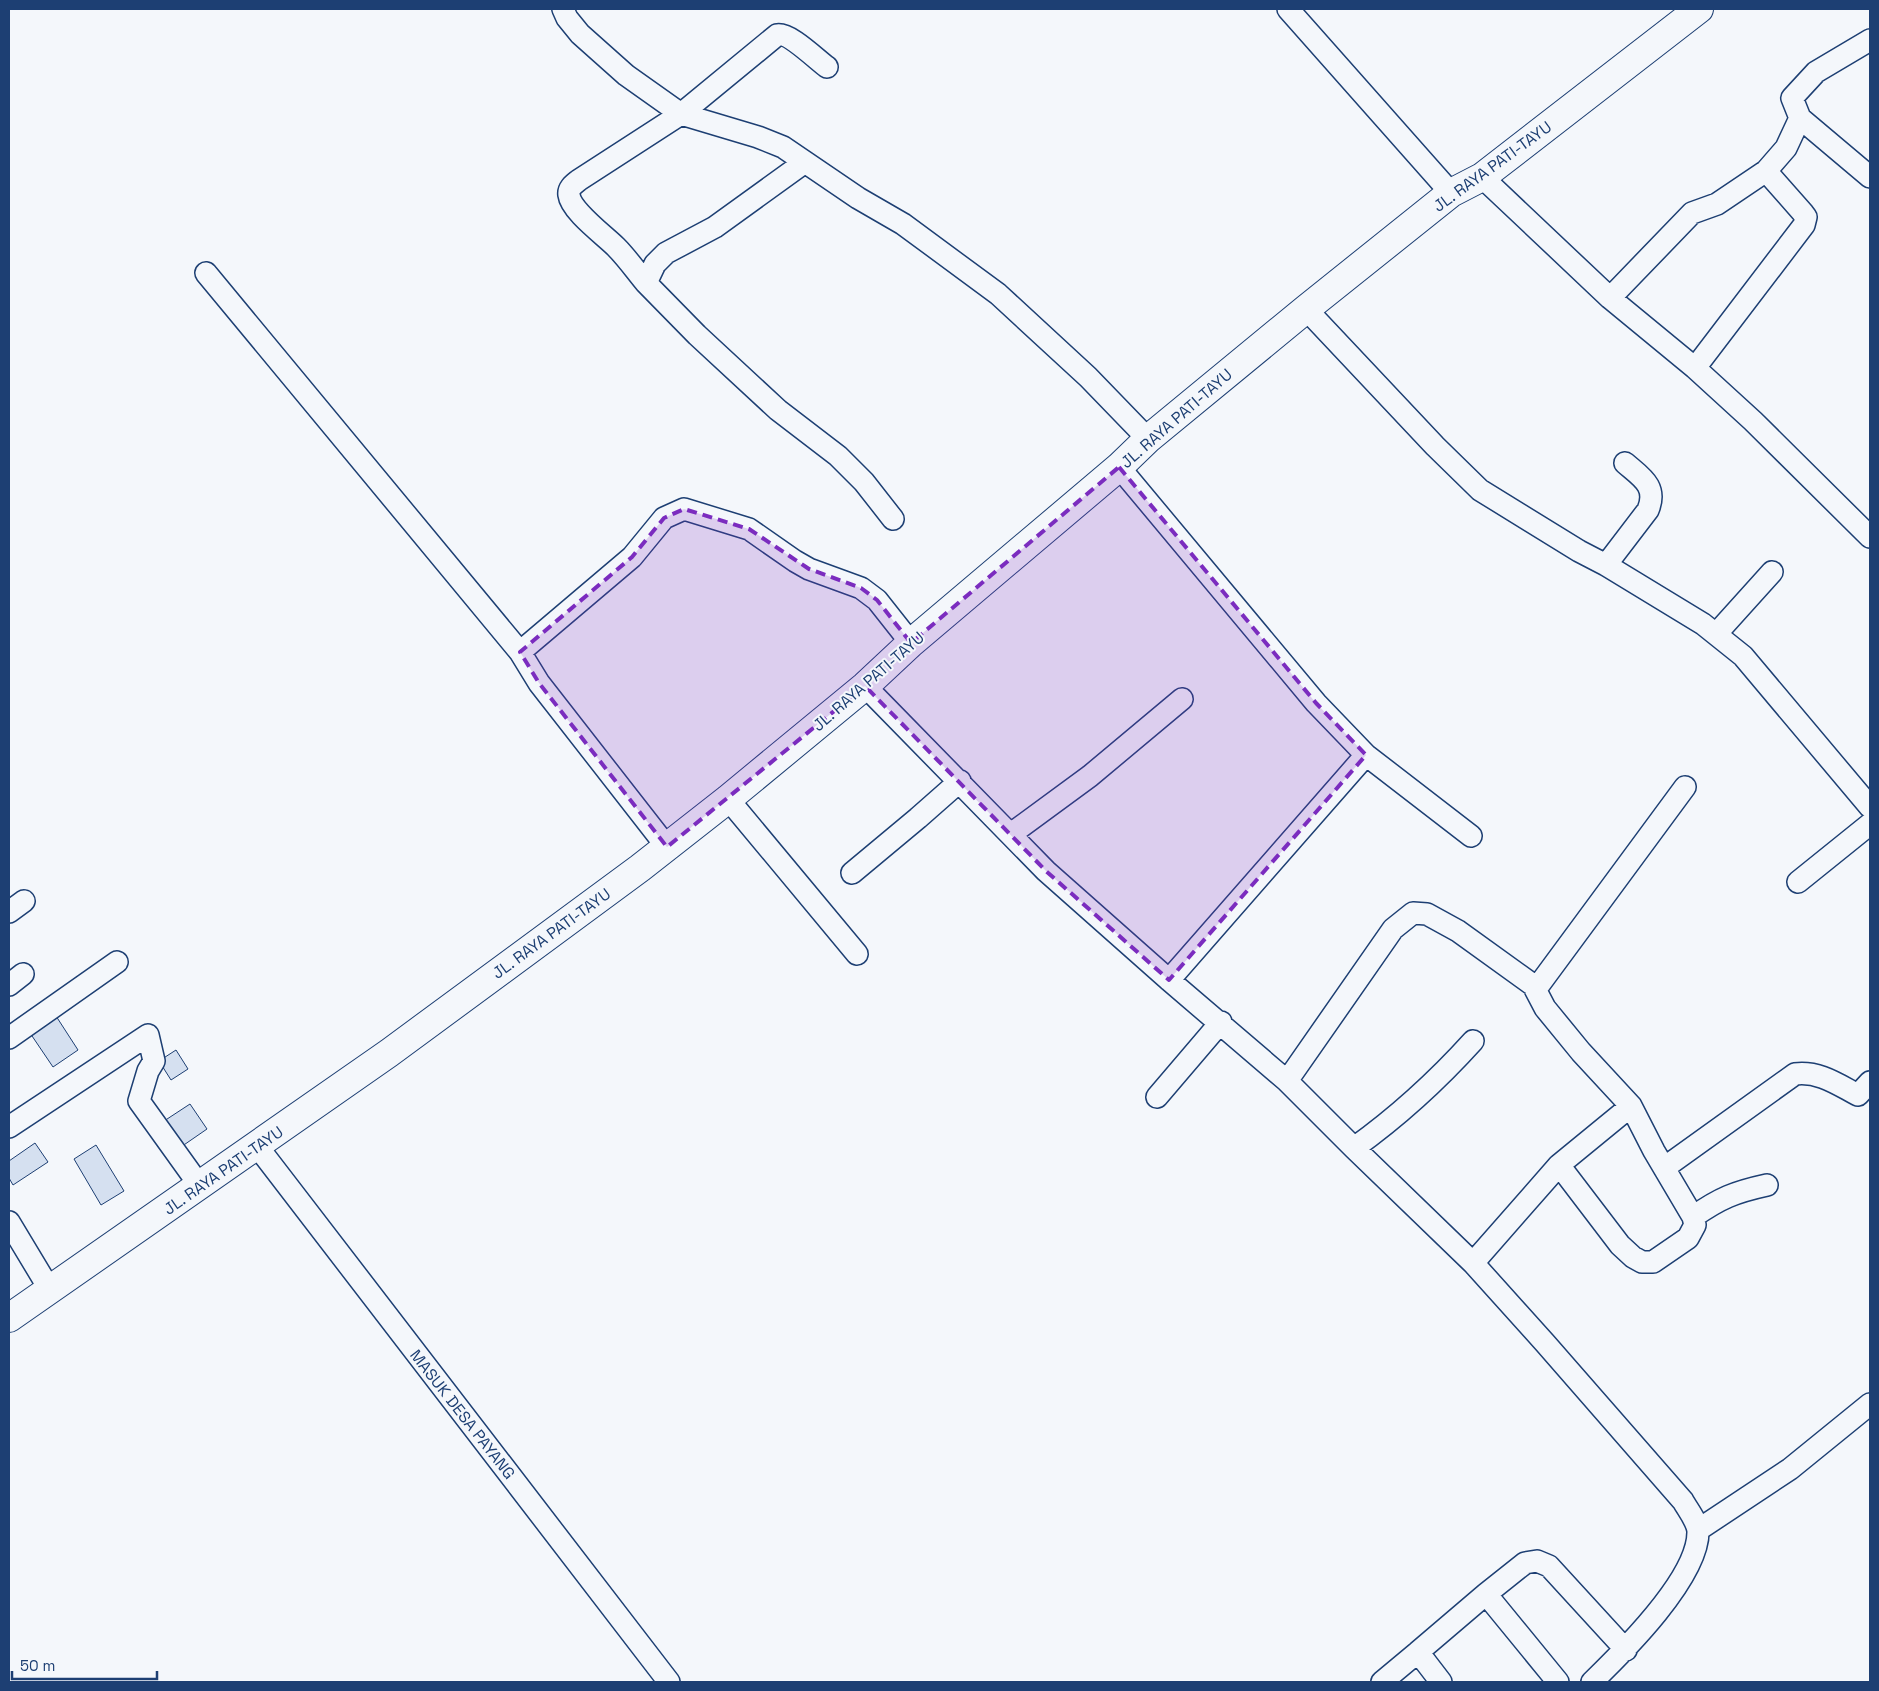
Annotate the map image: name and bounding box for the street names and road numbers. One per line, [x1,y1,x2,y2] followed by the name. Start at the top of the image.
[1429,116,1556,217] street label: JL. RAYA PATI-TAYU
[1116,364,1237,473] street label: JL. RAYA PATI-TAYU
[808,627,929,736] street label: JL. RAYA PATI-TAYU
[488,883,615,984] street label: JL. RAYA PATI-TAYU
[159,1121,287,1220] street label: JL. RAYA PATI-TAYU
[405,1345,520,1483] street label: MASUK DESA PAYANG

